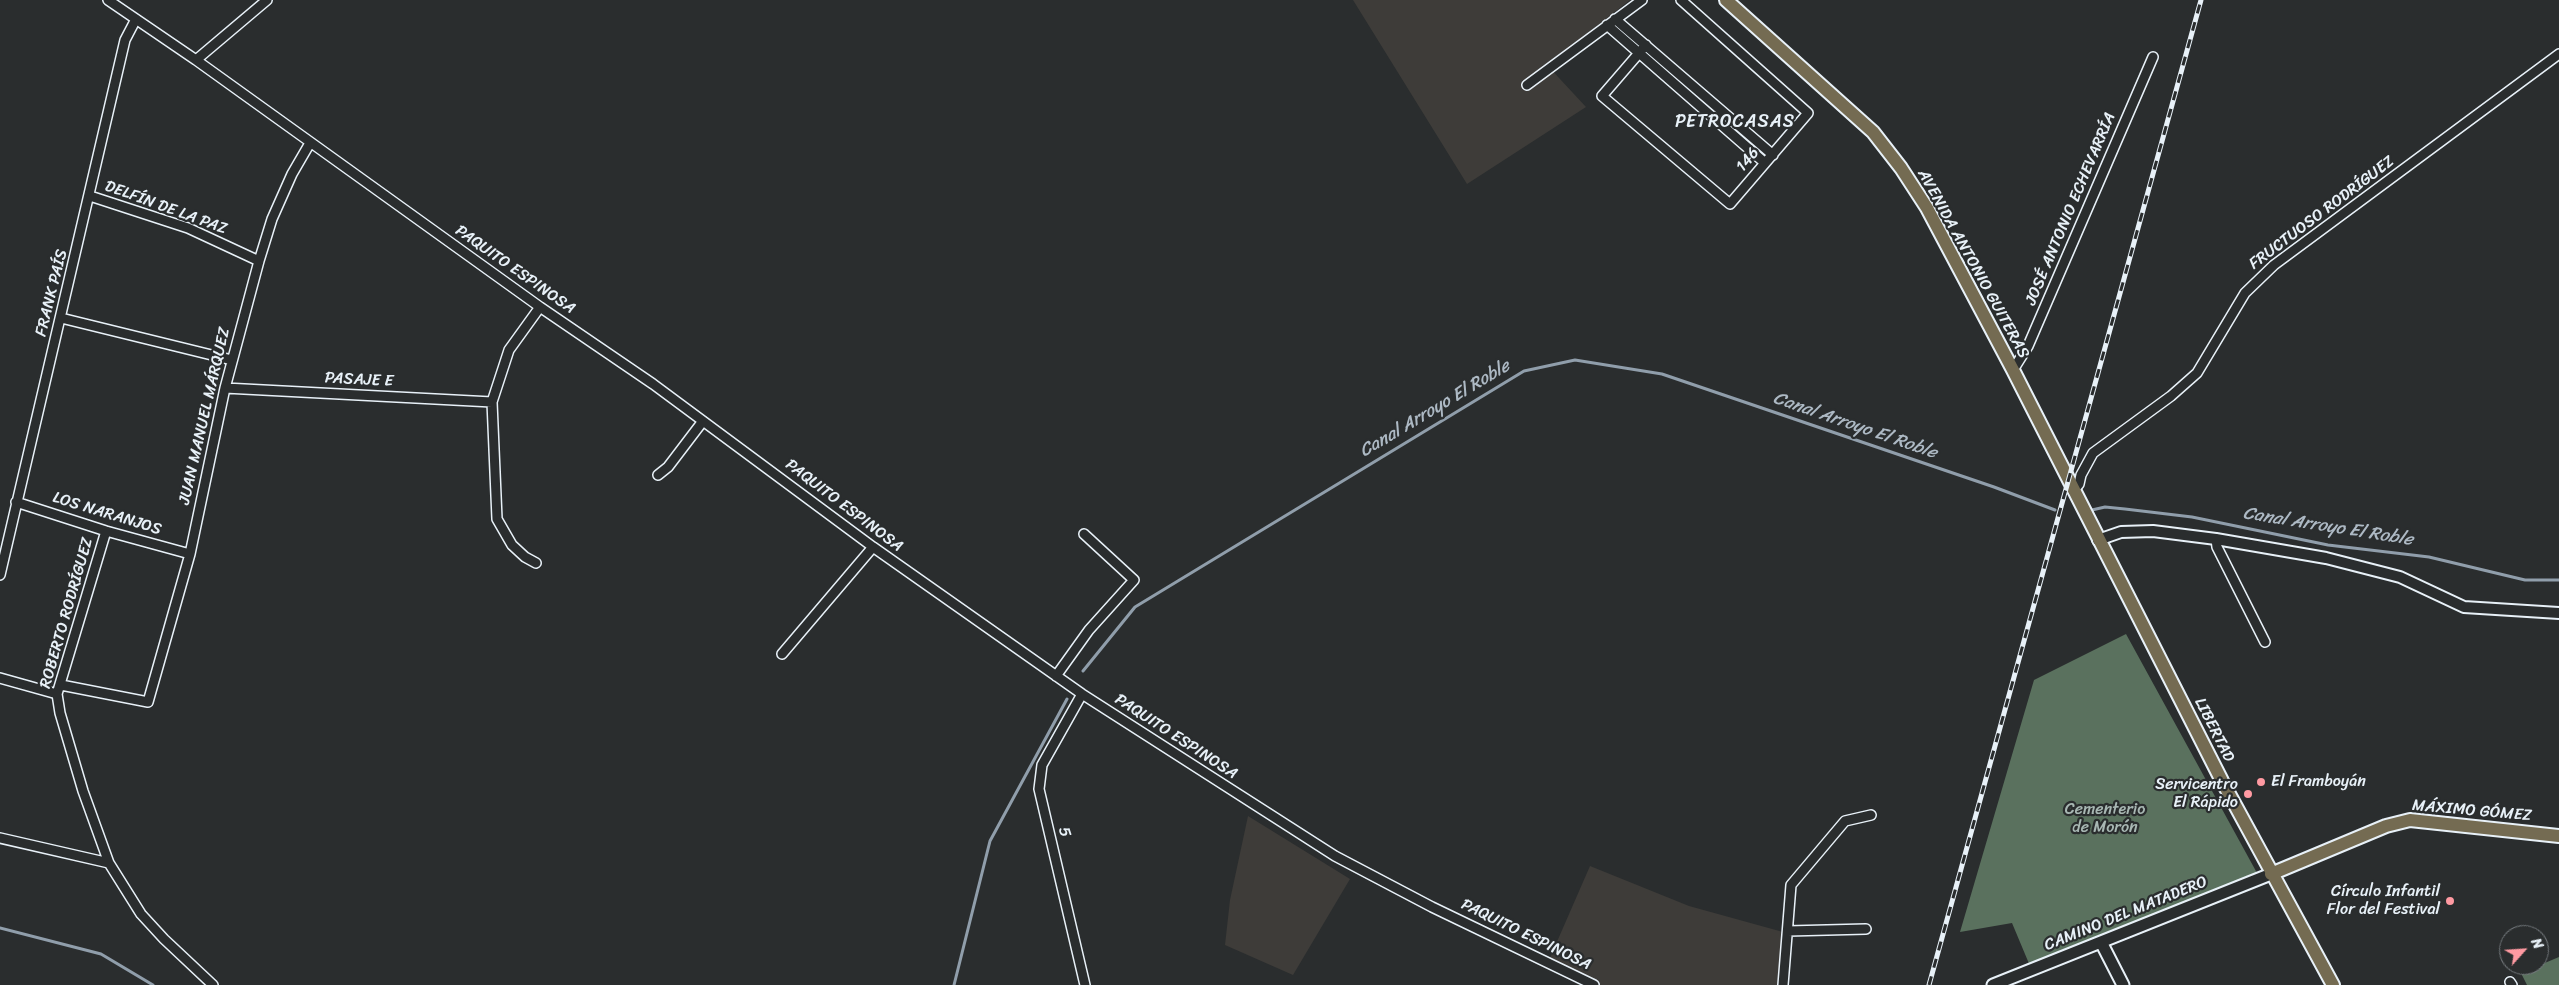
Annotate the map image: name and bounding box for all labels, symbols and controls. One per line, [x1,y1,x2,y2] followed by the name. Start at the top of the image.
[2022,110,2120,308] street label: JOSÉ ANTONIO ECHEVARRÍA
[1675,111,1795,133] district label: PETROCASAS
[1732,144,1764,176] street label: 146
[2246,152,2398,274] street label: FRUCTUOSO RODRÍGUEZ
[1913,166,2033,362] street label: AVENIDA ANTONIO GUITERAS
[102,177,230,239] street label: DELFÍN DE LA PAZ
[451,221,579,319] street label: PAQUITO ESPINOSA
[32,247,72,339] street label: FRANK PAÍS
[175,325,235,507] street label: JUAN MANUEL MÁRQUEZ
[1356,356,1514,462] water label: Canal Arroyo El Roble
[324,369,394,391] street label: PASAJE E
[1770,388,1940,464] water label: Canal Arroyo El Roble
[781,455,907,557] street label: PAQUITO ESPINOSA
[50,488,164,540] street label: LOS NARANJOS
[2242,503,2414,551] water label: Canal Arroyo El Roble
[36,535,98,691] street label: ROBERTO RODRÍGUEZ
[1111,690,1241,784] street label: PAQUITO ESPINOSA
[2190,695,2238,765] street label: LIBERTAD
[2271,772,2366,792] place label: El Framboyán
[2155,775,2238,813] place label: Servicentro El Rápido
[2255,776,2267,788] marker: El Framboyán
[2242,788,2254,800] marker: Servicentro El Rápido
[2411,796,2533,826] street label: MÁXIMO GÓMEZ
[2065,800,2145,838] park label: Cementerio de Morón
[1054,825,1074,839] street label: 5
[2042,873,2210,955] street label: CAMINO DEL MATADERO
[2327,882,2440,920] place label: Círculo Infantil Flor del Festival
[1458,895,1594,975] street label: PAQUITO ESPINOSA
[2444,895,2456,907] marker: Círculo Infantil Flor del Festival
[2499,925,2549,975] north arrow
[2524,934,2550,953] text: N

